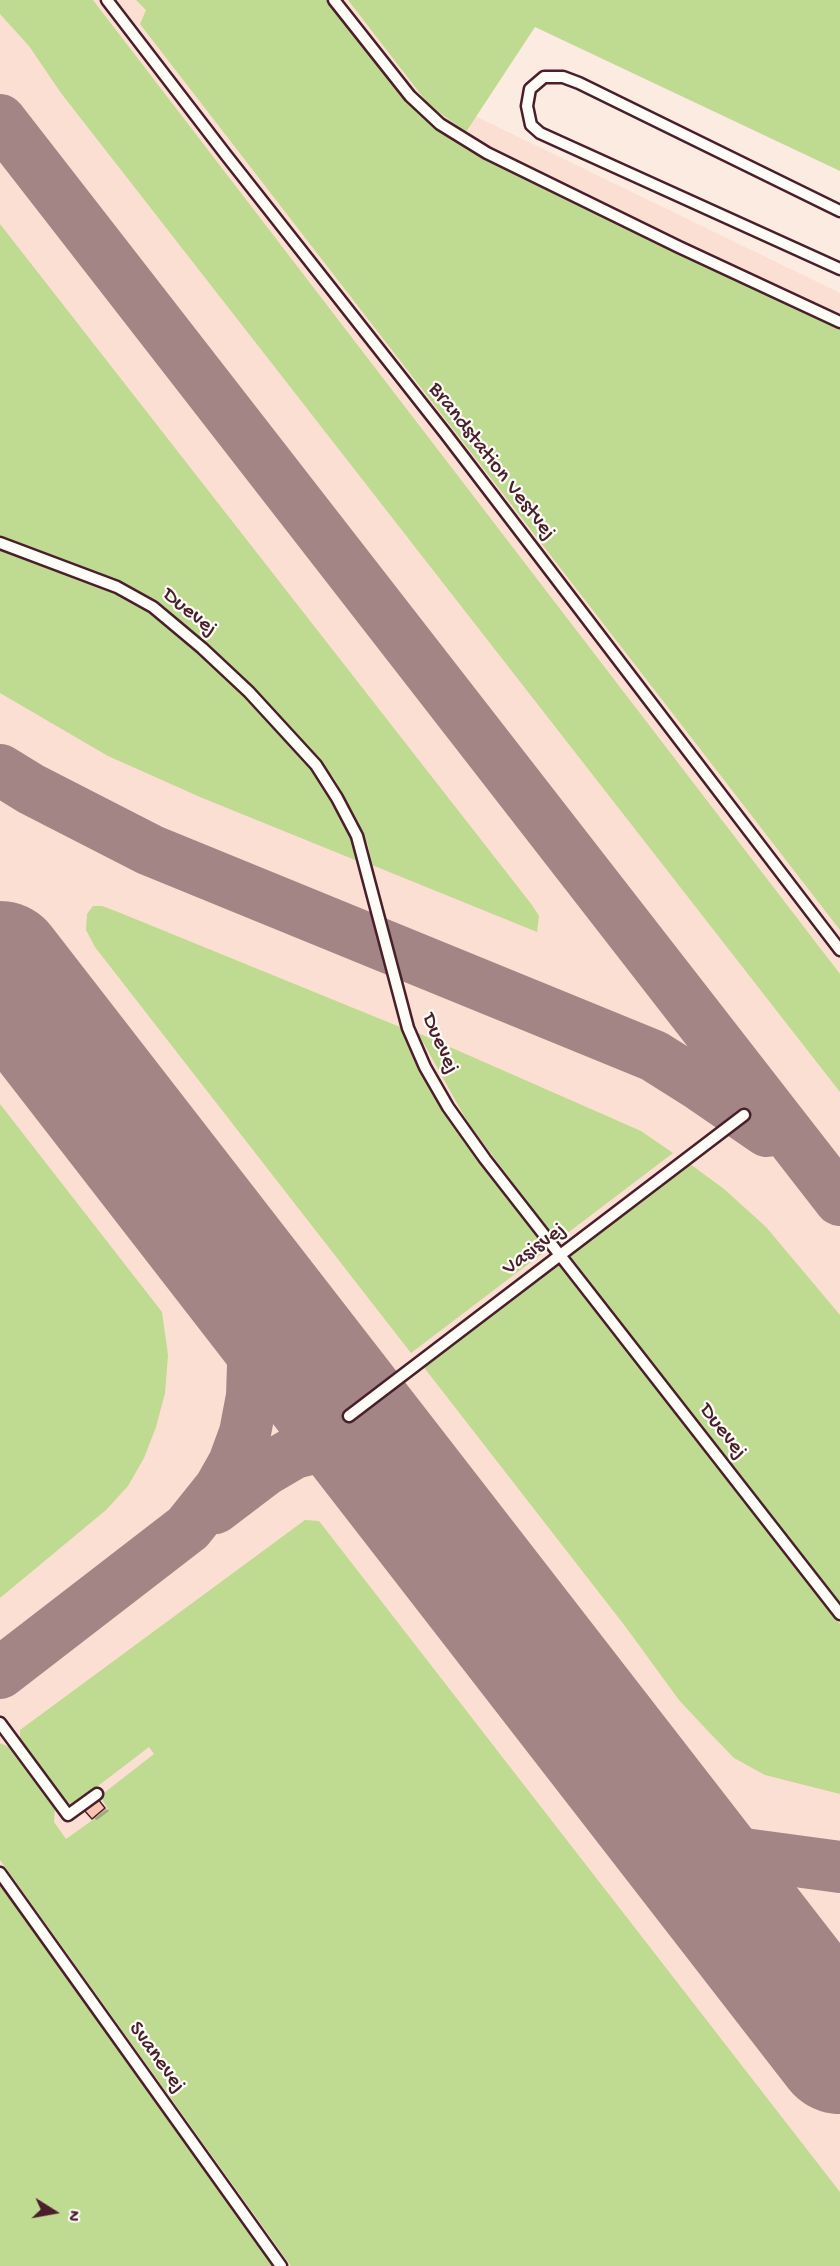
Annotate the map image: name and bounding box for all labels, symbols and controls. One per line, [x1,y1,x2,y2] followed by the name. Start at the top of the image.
[421,378,561,546] street label: Brandstation Vestvej
[156,583,222,643] street label: Duevej
[414,1010,464,1078] street label: Duevej
[498,1218,572,1282] street label: Vasisvej
[692,1399,752,1465] street label: Duevej
[121,2017,191,2099] street label: Svanevej
[24,2182,84,2242] north arrow
[62,2209,82,2222] text: N

